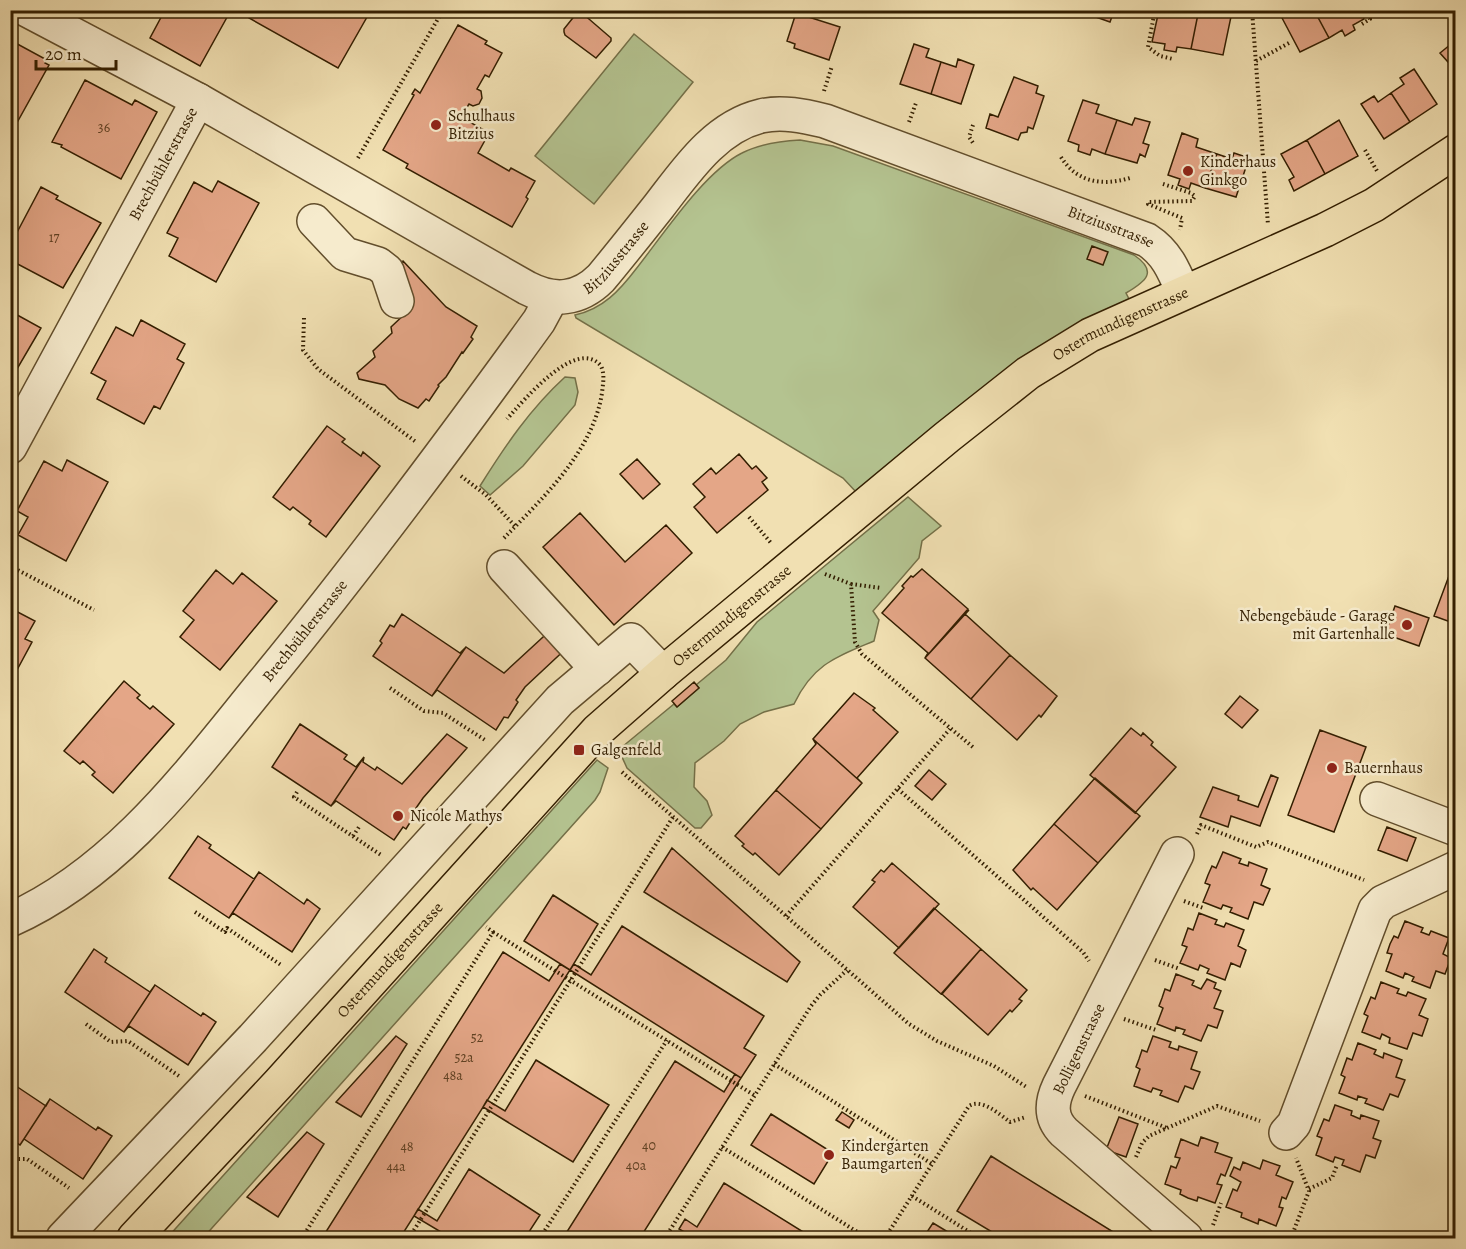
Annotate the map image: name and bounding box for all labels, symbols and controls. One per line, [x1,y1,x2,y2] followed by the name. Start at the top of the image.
[36,33,116,71] scale bar
[45,42,82,66] text: 20 m
[124,103,203,224] street label: Brechbühlerstrasse
[448,105,515,145] place label: Schulhaus Bitzius
[98,118,110,137] house number: 36
[429,118,443,132] marker: Schulhaus Bitzius
[1200,151,1276,191] place label: Kinderhaus Ginkgo
[1181,164,1195,178] marker: Kinderhaus Ginkgo
[1064,201,1160,253] street label: Bitziusstrasse
[579,216,654,300] street label: Bitziusstrasse
[49,228,59,247] house number: 17
[1048,281,1192,366] street label: Ostermundigenstrasse
[667,560,796,672] street label: Ostermundigenstrasse
[257,575,353,687] street label: Brechbühlerstrasse
[1239,605,1395,645] place label: Nebengebäude - Garage mit Gartenhalle
[1400,618,1414,632] marker: Nebengebäude - Garage mit Gartenhalle
[591,739,662,761] place label: Galgenfeld
[572,743,586,757] marker: Galgenfeld
[1344,757,1423,779] place label: Bauernhaus
[1325,761,1339,775] marker: Bauernhaus
[410,805,503,827] place label: Nicole Mathys
[391,809,405,823] marker: Nicole Mathys
[332,897,448,1023] street label: Ostermundigenstrasse
[1047,1000,1111,1098] street label: Bolligenstrasse
[471,1028,484,1047] house number: 52
[454,1048,474,1067] house number: 52a
[443,1066,463,1085] house number: 48a
[841,1135,929,1175] place label: Kindergarten Baumgarten
[642,1136,656,1155] house number: 40
[400,1137,414,1156] house number: 48
[822,1148,836,1162] marker: Kindergarten Baumgarten
[626,1156,647,1175] house number: 40a
[386,1157,406,1176] house number: 44a

